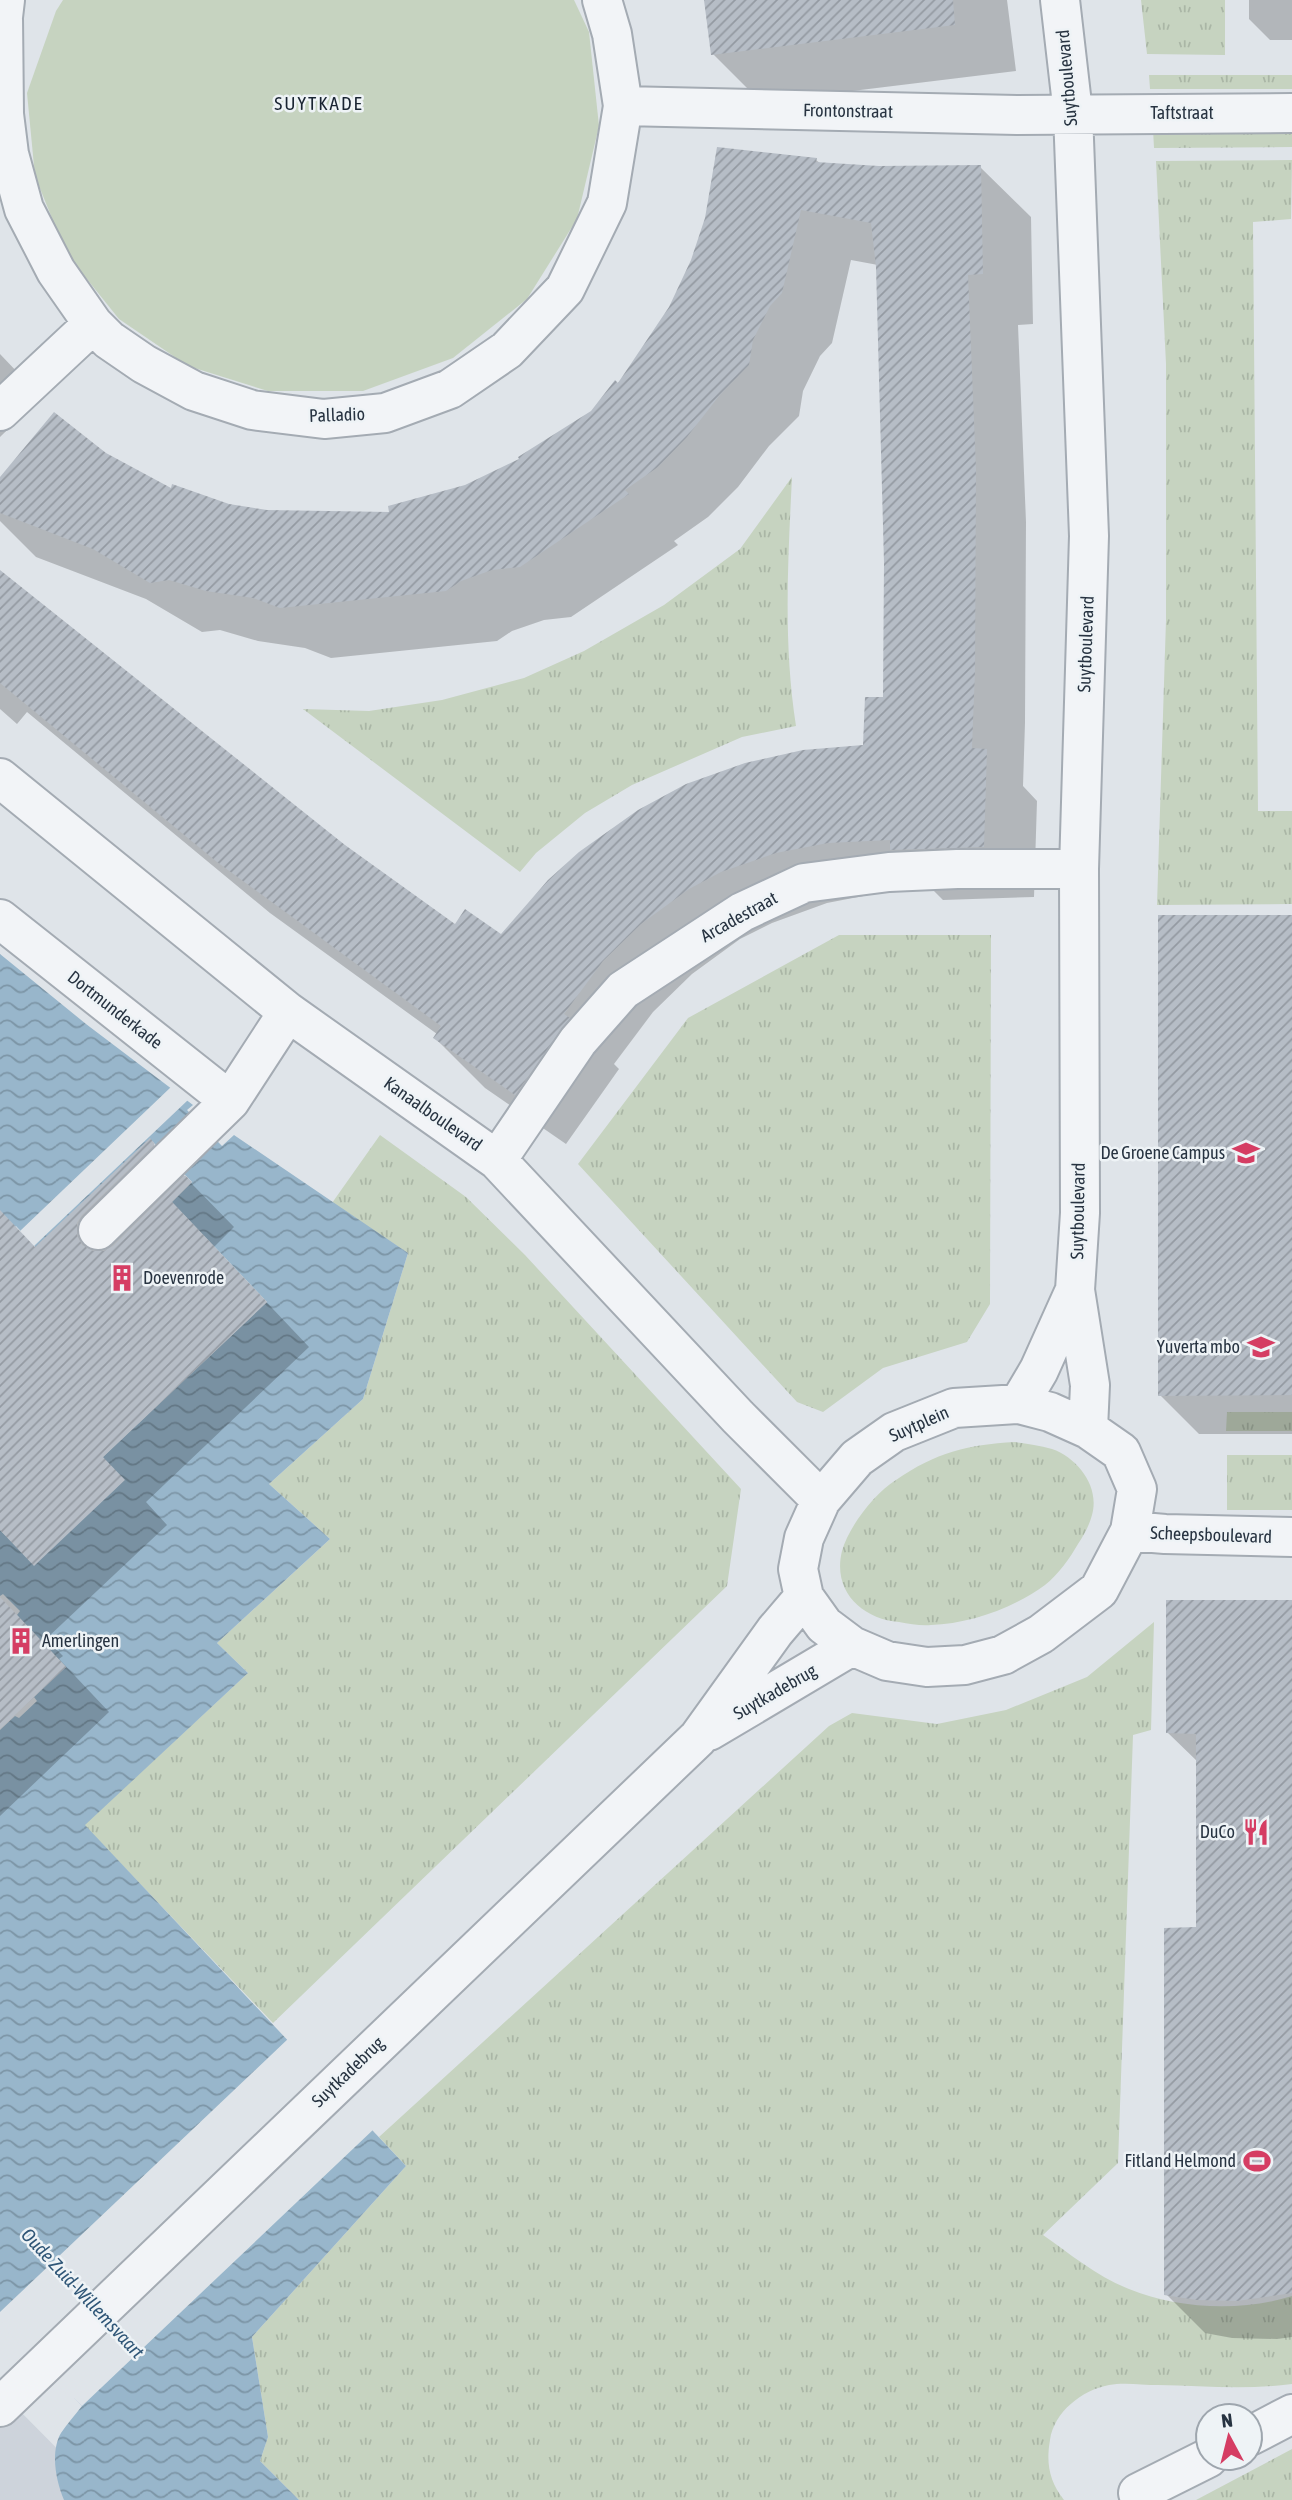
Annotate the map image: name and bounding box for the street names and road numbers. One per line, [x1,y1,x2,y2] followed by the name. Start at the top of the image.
[1052,29,1081,127] street label: Suytboulevard
[803,99,893,122] street label: Frontonstraat
[1150,102,1214,123] street label: Taftstraat
[309,403,365,426] street label: Palladio
[1073,595,1098,693] street label: Suytboulevard
[697,887,781,946] street label: Arcadestraat
[64,966,167,1053] street label: Dortmunderkade
[380,1072,486,1155] street label: Kanaalboulevard
[1066,1163,1089,1259] street label: Suytboulevard
[886,1401,952,1446] street label: Suytplein
[1150,1522,1272,1547] street label: Scheepsboulevard
[730,1659,820,1724] street label: Suytkadebrug
[307,2032,388,2111] street label: Suytkadebrug

